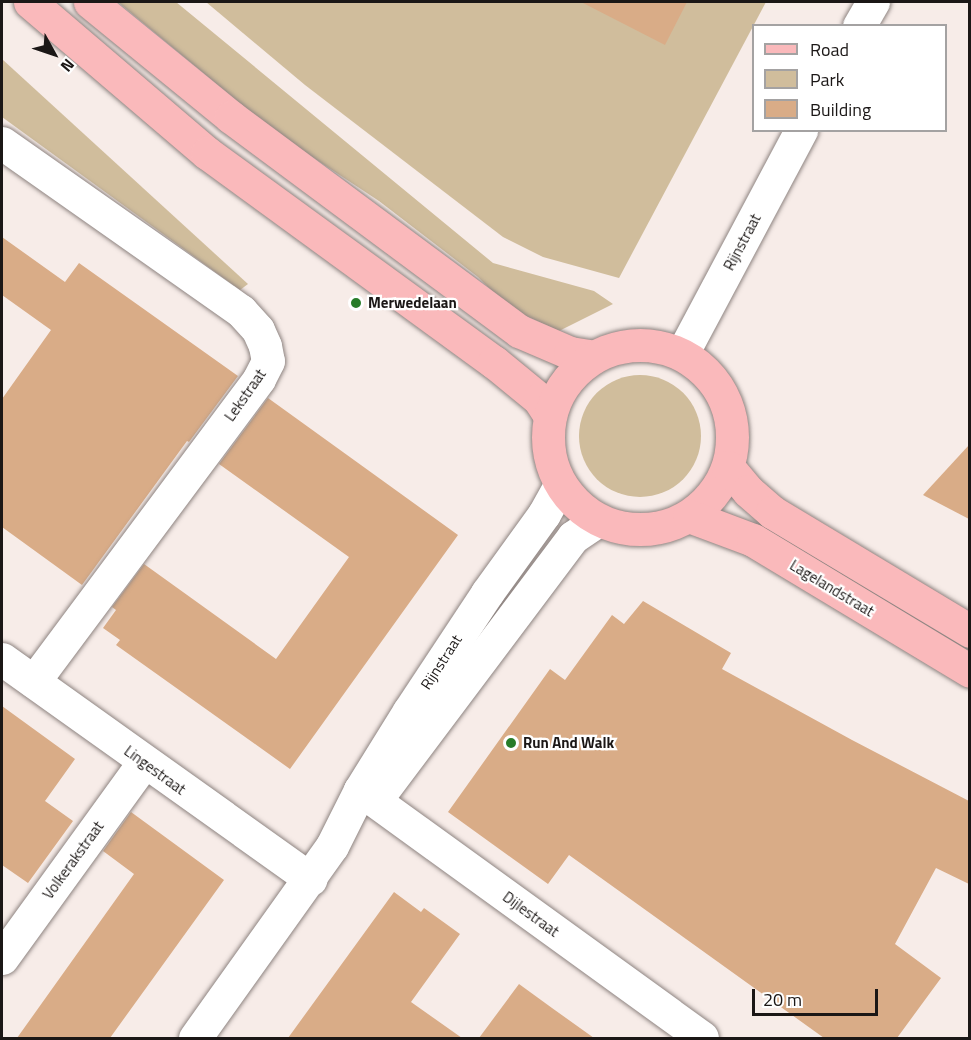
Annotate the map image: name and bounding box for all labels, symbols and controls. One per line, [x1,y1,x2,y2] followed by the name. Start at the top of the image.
[24,24,84,84] north arrow
[752,24,947,132] legend
[810,36,849,63] text: Road
[55,54,81,78] text: N
[810,66,844,93] text: Park
[810,96,871,123] text: Building
[720,211,764,273] street label: Rijnstraat
[368,294,457,312] place label: Merwedelaan
[349,296,363,310] marker: Merwedelaan
[221,365,269,425] street label: Lekstraat
[787,556,877,620] street label: Lagelandstraat
[417,631,465,693] street label: Rijnstraat
[523,734,614,752] place label: Run And Walk
[504,736,518,750] marker: Run And Walk
[121,742,189,798] street label: Lingestraat
[39,818,107,902] street label: Volkerakstraat
[499,888,563,940] street label: Dijlestraat
[755,977,881,1015] scale bar
[763,986,802,1013] text: 20 m

